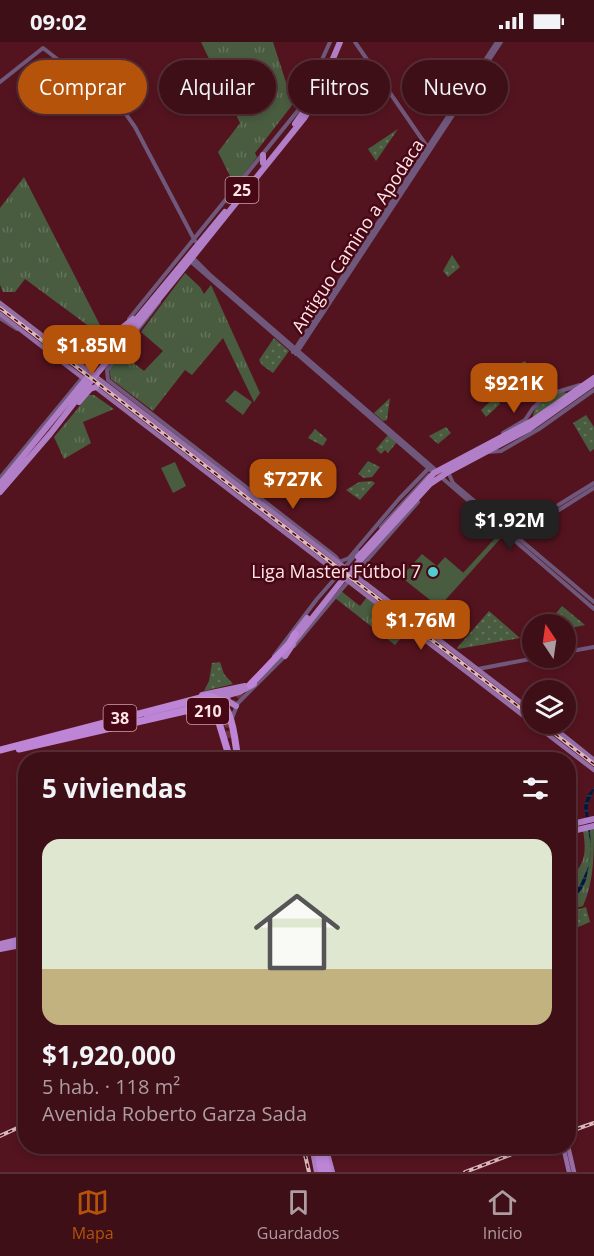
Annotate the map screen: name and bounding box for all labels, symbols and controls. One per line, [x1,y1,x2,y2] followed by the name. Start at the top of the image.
[30,6,87,36] text: 09:02
[18,60,147,114] chip: Comprar
[159,60,276,114] chip: Alquilar
[288,60,390,114] chip: Filtros
[402,60,508,114] chip: Nuevo
[285,134,429,337] street label: Antiguo Camino a Apodaca
[226,177,258,203] road number: 25
[43,325,141,376] pin: $1.85M
[57,331,127,358] text: $1.85M
[472,363,556,414] pin: $921K
[484,369,544,396] text: $921K
[251,459,335,510] pin: $727K
[263,465,323,492] text: $727K
[461,500,559,551] pin: $1.92M
[475,506,545,533] text: $1.92M
[251,559,421,583] place label: Liga Master Fútbol 7
[426,565,440,579] marker: Liga Master Fútbol 7
[372,600,470,651] pin: $1.76M
[386,606,456,633] text: $1.76M
[522,614,576,668] north arrow
[522,614,576,734] map controls
[522,680,576,734] button: layers
[187,698,229,724] road number: 210
[104,705,136,731] road number: 38
[42,770,187,806] text: 5 viviendas
[519,772,552,805] icon: filters
[243,878,351,986] icon: home
[42,1037,176,1073] text: $1,920,000
[42,1073,180,1100] text: 5 hab. · 118 m²
[42,1100,307,1127] text: Avenida Roberto Garza Sada
[72,1186,114,1244] tab: Mapa
[257,1186,339,1244] tab: Guardados
[483,1186,522,1244] tab: Inicio

